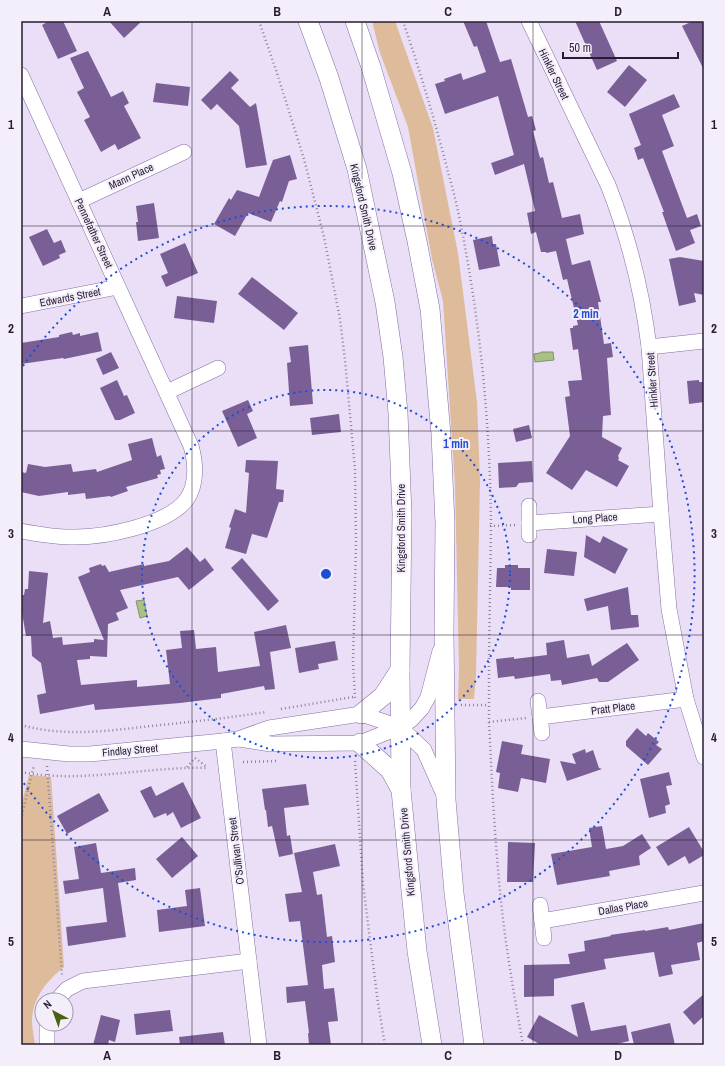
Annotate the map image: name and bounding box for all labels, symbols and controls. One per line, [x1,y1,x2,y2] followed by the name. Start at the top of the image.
[103,3,111,20] text: A
[273,3,281,20] text: B
[444,3,452,20] text: C
[614,3,622,20] text: D
[563,34,678,60] scale bar
[569,40,591,56] text: 50 m
[536,46,573,102] street label: Hinkler Street
[8,116,14,133] text: 1
[711,116,717,133] text: 1
[106,160,156,192] street label: Mann Place
[347,162,381,252] street label: Kingsford Smith Drive
[72,196,117,271] street label: Pennefather Street
[38,284,102,310] street label: Edwards Street
[573,306,599,322] text: 2 min
[8,320,14,337] text: 2
[711,320,717,337] text: 2
[643,352,661,408] street label: Hinkler Street
[443,436,469,452] text: 1 min
[394,484,408,572] street label: Kingsford Smith Drive
[572,509,618,527] street label: Long Place
[8,525,14,542] text: 3
[711,525,717,542] text: 3
[319,567,333,581] centre of rings
[590,698,636,718] street label: Pratt Place
[8,729,14,746] text: 4
[711,729,717,746] text: 4
[101,741,159,759] street label: Findlay Street
[396,807,418,897] street label: Kingsford Smith Drive
[225,816,247,885] street label: O'Sullivan Street
[597,896,649,918] street label: Dallas Place
[8,933,14,950] text: 5
[711,933,717,950] text: 5
[34,992,74,1032] north arrow
[40,997,54,1012] text: N
[103,1047,111,1064] text: A
[273,1047,281,1064] text: B
[444,1047,452,1064] text: C
[614,1047,622,1064] text: D

